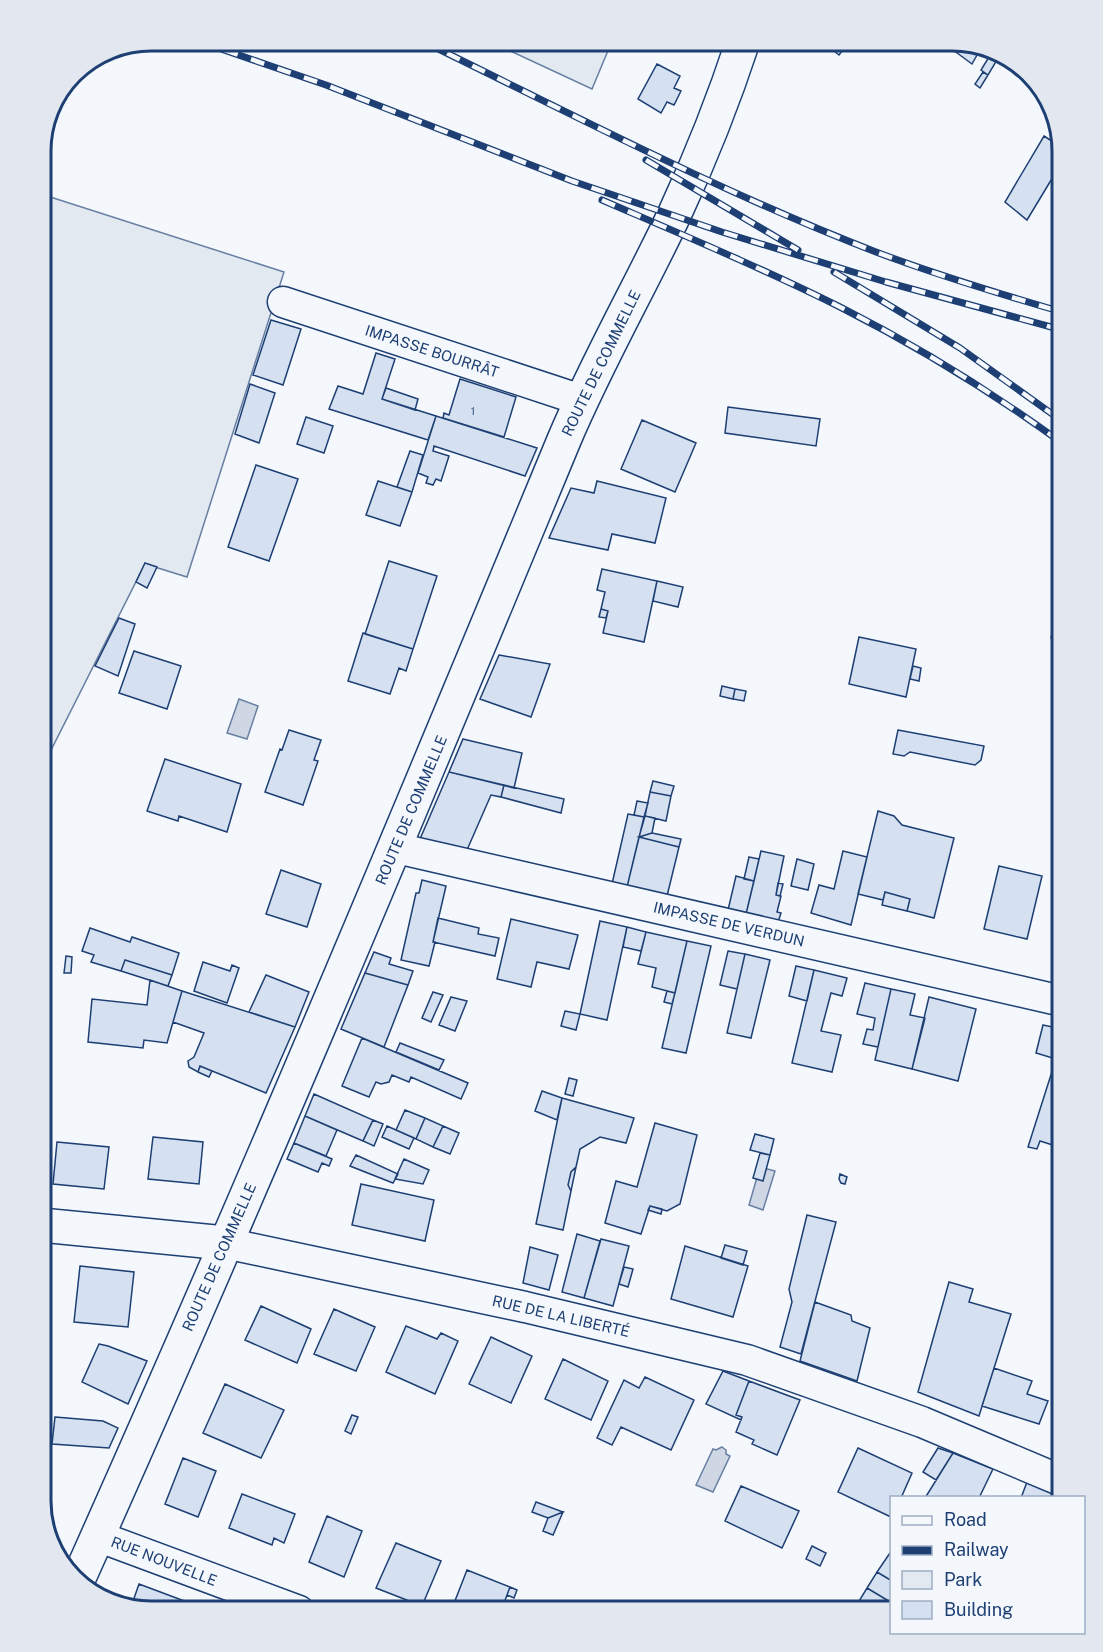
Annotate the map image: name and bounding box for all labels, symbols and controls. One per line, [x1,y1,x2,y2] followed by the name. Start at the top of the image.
[558,287,644,439] street label: ROUTE DE COMMELLE
[363,321,501,381] street label: IMPASSE BOURRÂT
[471,404,475,418] house number: 1
[372,733,450,887] street label: ROUTE DE COMMELLE
[652,898,806,950] street label: IMPASSE DE VERDUN
[179,1180,259,1334] street label: ROUTE DE COMMELLE
[491,1292,631,1340] street label: RUE DE LA LIBERTÉ
[890,1496,1085,1634] legend
[944,1509,987,1530] text: Road
[109,1533,219,1589] street label: RUE NOUVELLE
[944,1539,1009,1560] text: Railway
[944,1569,982,1590] text: Park
[944,1599,1013,1620] text: Building

